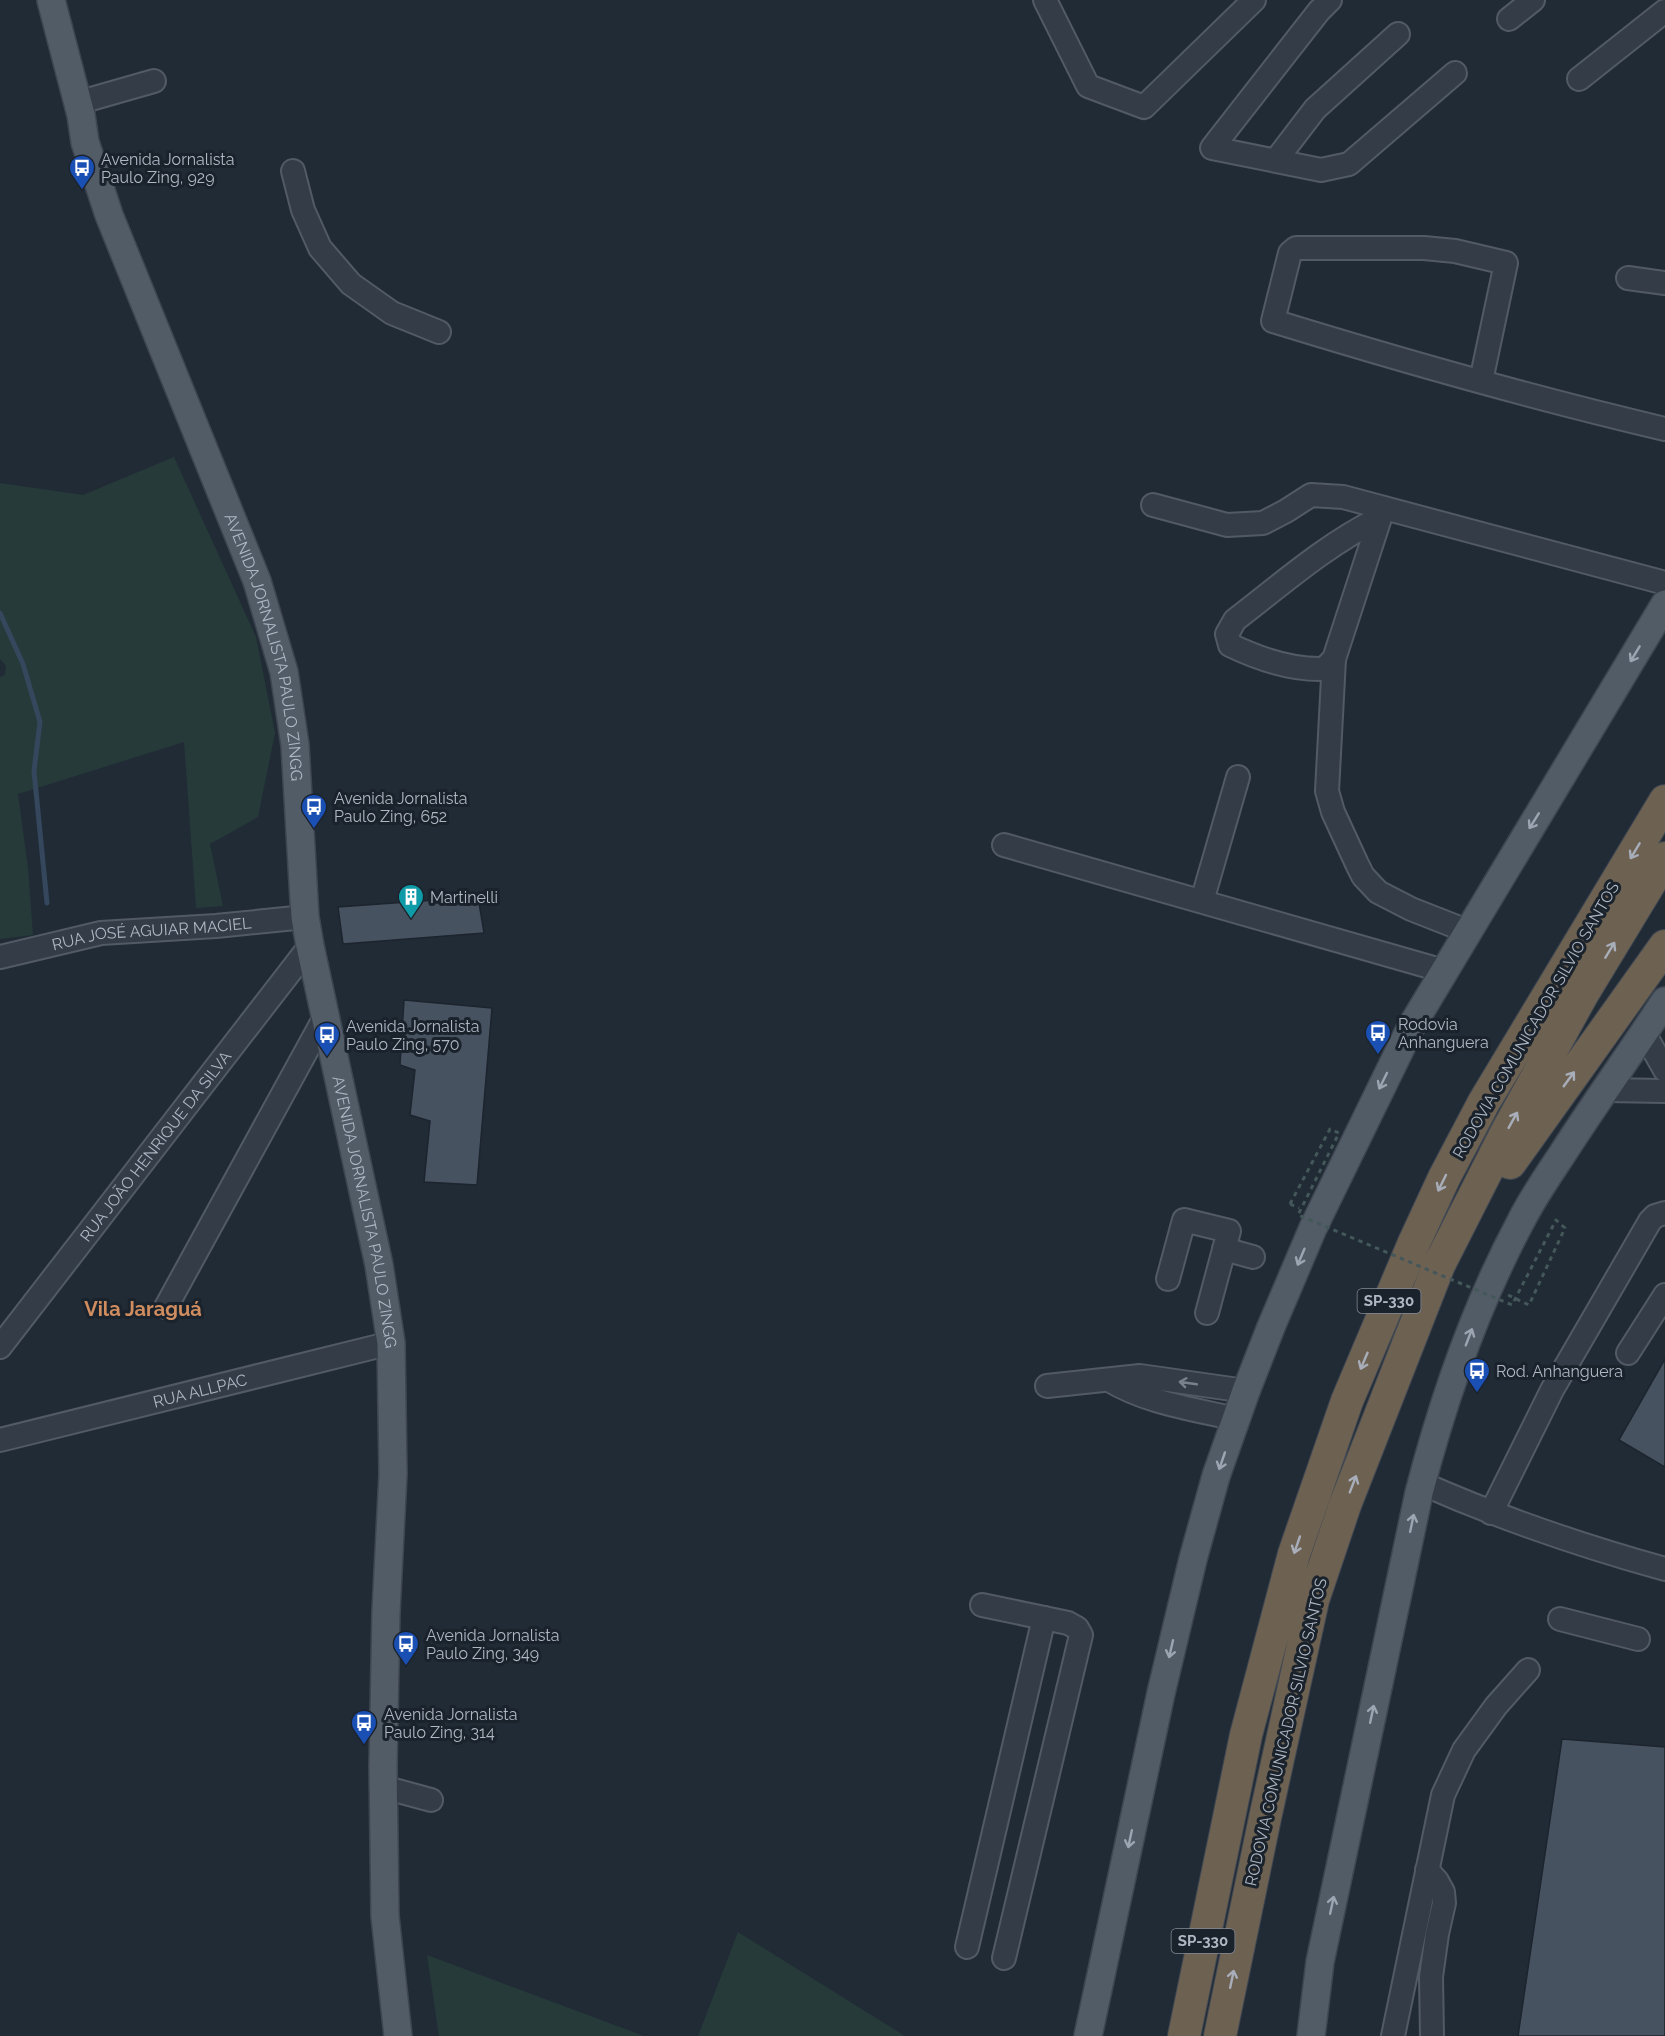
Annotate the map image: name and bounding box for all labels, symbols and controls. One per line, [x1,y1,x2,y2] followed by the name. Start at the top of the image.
[101,150,234,187] place label: Avenida Jornalista Paulo Zing, 929
[67,153,97,191] bus stop icon: Avenida Jornalista Paulo Zing, 929
[221,510,307,782] street label: AVENIDA JORNALISTA PAULO ZINGG
[1628,645,1640,662] one-way arrow
[334,789,467,826] place label: Avenida Jornalista Paulo Zing, 652
[299,792,329,830] bus stop icon: Avenida Jornalista Paulo Zing, 652
[1528,812,1540,829] one-way arrow
[1628,842,1640,859] one-way arrow
[1449,878,1623,1161] street label: RODOVIA COMUNICADOR SILVIO SANTOS
[396,882,426,920] building icon: Martinelli
[430,888,498,907] place label: Martinelli
[50,913,253,954] street label: RUA JOSÉ AGUIAR MACIEL
[1604,942,1616,959] one-way arrow
[1398,1015,1489,1052] place label: Rodovia Anhanguera
[346,1017,479,1054] place label: Avenida Jornalista Paulo Zing, 570
[1363,1018,1393,1056] bus stop icon: Rodovia Anhanguera
[312,1020,342,1058] bus stop icon: Avenida Jornalista Paulo Zing, 570
[76,1047,235,1245] street label: RUA JOÃO HENRIQUE DA SILVA
[1377,1071,1389,1089] one-way arrow
[1563,1072,1575,1088] one-way arrow
[329,1074,401,1349] street label: AVENIDA JORNALISTA PAULO ZINGG
[1508,1111,1520,1128] one-way arrow
[1436,1174,1448,1192] one-way arrow
[1294,1248,1305,1266] one-way arrow
[1358,1289,1420,1313] road number: SP-330
[84,1297,202,1321] district label: Vila Jaraguá
[1464,1328,1475,1346] one-way arrow
[1358,1352,1369,1370] one-way arrow
[1462,1356,1492,1394] bus stop icon: Rod. Anhanguera
[1496,1362,1623,1381] place label: Rod. Anhanguera
[151,1370,249,1411] street label: RUA ALLPAC
[1178,1377,1198,1388] one-way arrow
[1215,1451,1226,1470] one-way arrow
[1348,1475,1359,1494] one-way arrow
[1407,1514,1419,1533] one-way arrow
[1291,1535,1302,1554] one-way arrow
[1241,1576,1331,1888] street label: RODOVIA COMUNICADOR SILVIO SANTOS
[426,1626,559,1663] place label: Avenida Jornalista Paulo Zing, 349
[391,1629,421,1667] bus stop icon: Avenida Jornalista Paulo Zing, 349
[1165,1639,1177,1658] one-way arrow
[1367,1704,1378,1724] one-way arrow
[384,1705,517,1742] place label: Avenida Jornalista Paulo Zing, 314
[349,1708,379,1746] bus stop icon: Avenida Jornalista Paulo Zing, 314
[1124,1829,1135,1849] one-way arrow
[1327,1895,1339,1914] one-way arrow
[1172,1929,1234,1953] road number: SP-330
[1227,1969,1238,1989] one-way arrow

